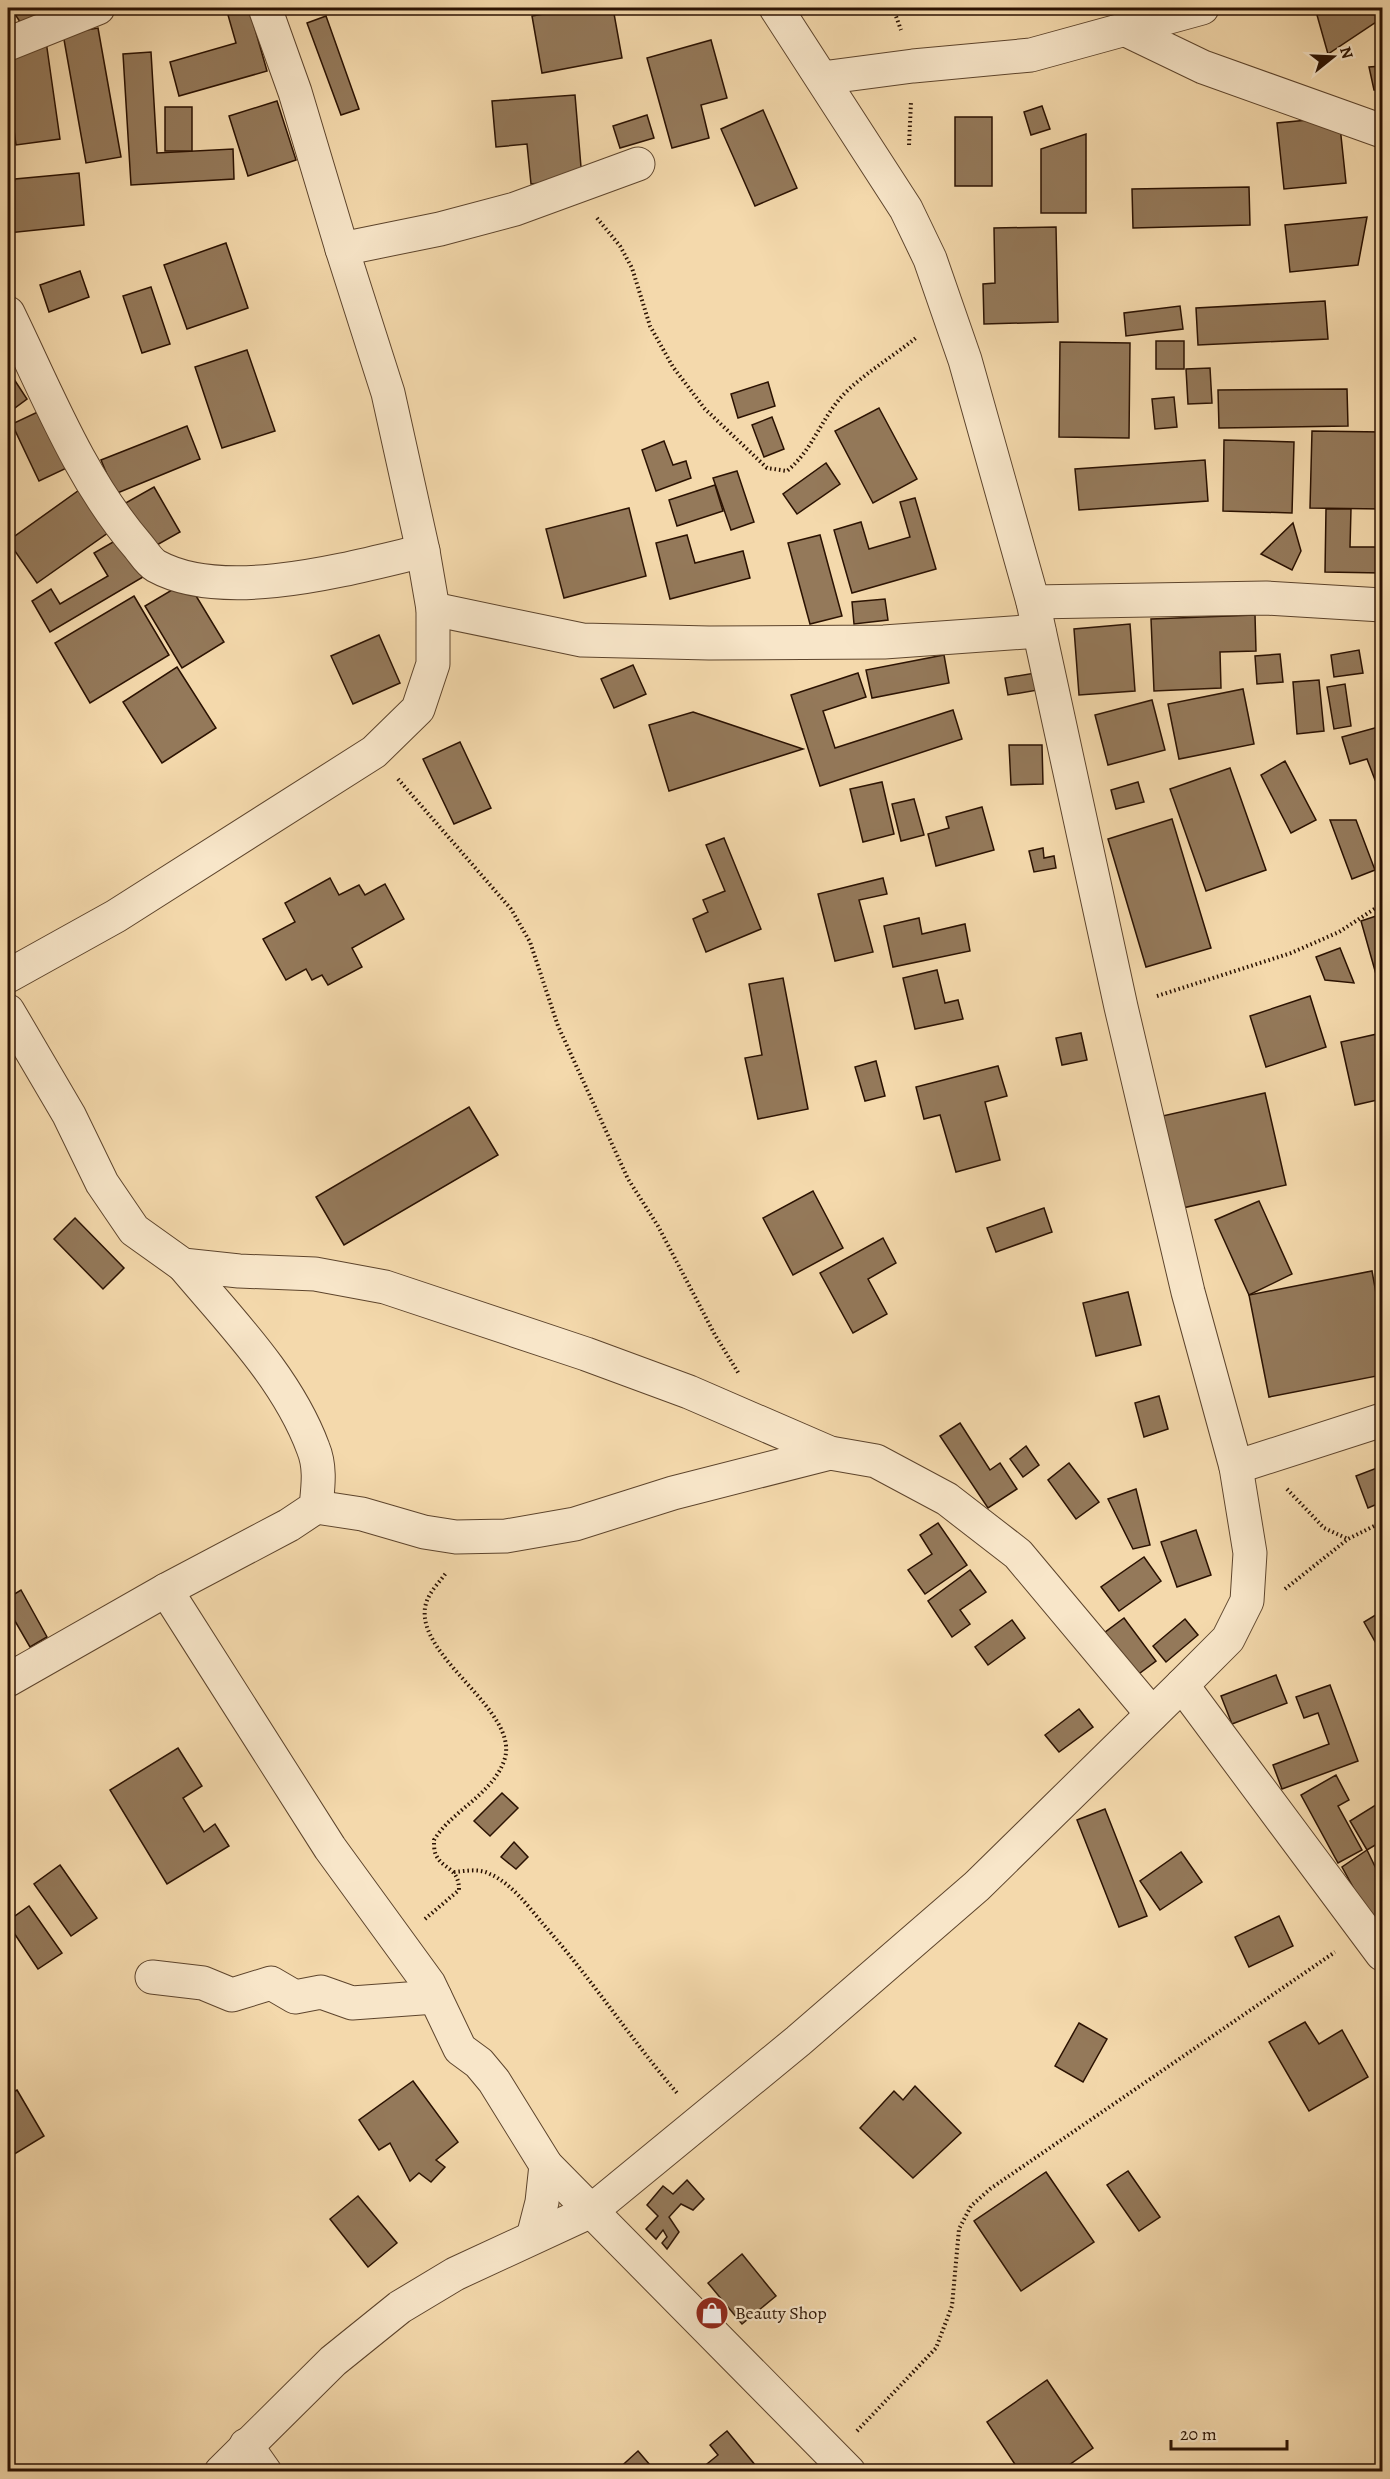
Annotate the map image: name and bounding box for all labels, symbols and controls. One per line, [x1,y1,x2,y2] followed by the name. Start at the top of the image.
[1303,27,1363,87] north arrow
[1334,44,1359,62] text: N
[694,2295,730,2331] shop icon: Beauty Shop
[735,2301,827,2325] place label: Beauty Shop
[1171,2413,1286,2451] scale bar
[1180,2422,1217,2446] text: 20 m

